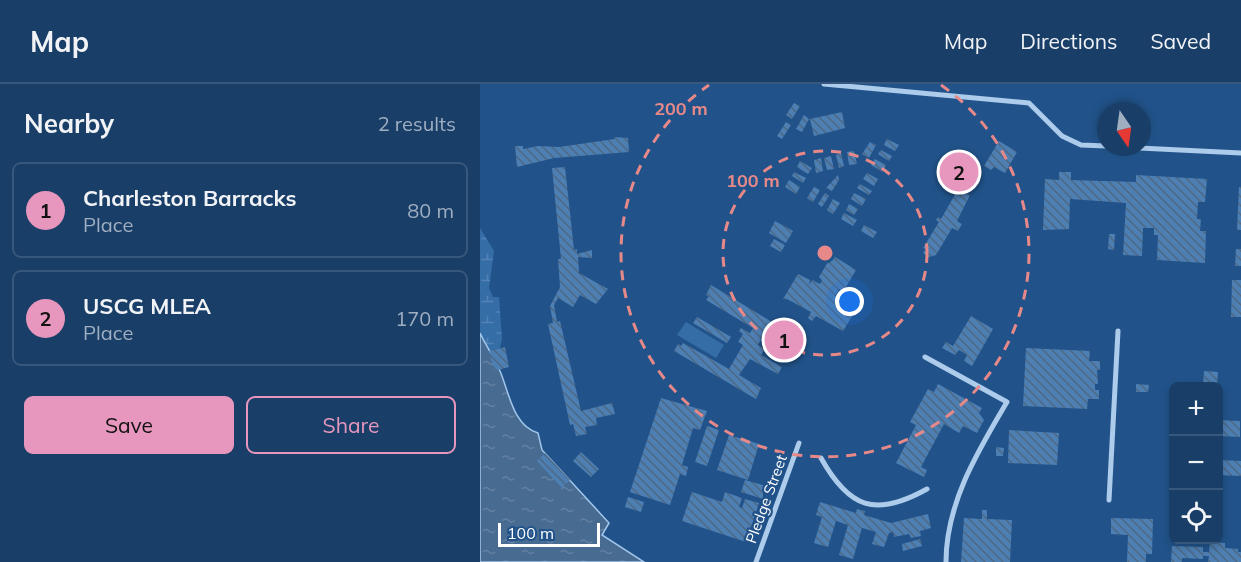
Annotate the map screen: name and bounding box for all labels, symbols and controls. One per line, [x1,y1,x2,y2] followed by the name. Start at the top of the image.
[30,24,89,59] text: Map
[944,28,987,54] text: Map
[1020,28,1117,54] text: Directions
[1150,28,1211,54] text: Saved
[654,97,708,120] text: 200 m
[1097,102,1151,156] north arrow
[24,107,114,140] text: Nearby
[378,111,456,136] text: 2 results
[940,150,978,194] pin: 2
[726,169,780,192] text: 100 m
[83,184,297,212] text: Charleston Barracks
[40,198,52,223] text: 1
[407,198,454,223] text: 80 m
[83,212,133,237] text: Place
[815,243,835,263] centre of rings
[835,287,864,316] your location
[83,292,211,320] text: USCG MLEA
[40,306,52,331] text: 2
[395,306,454,331] text: 170 m
[764,318,804,362] pin: 1
[83,320,133,345] text: Place
[1169,382,1223,544] map controls
[1169,382,1223,436] button: +
[24,396,234,454] button: Save
[246,396,456,454] button: Share
[1169,436,1223,490] button: −
[741,452,791,546] street label: Pledge Street
[1169,490,1223,544] button: locate
[498,520,600,548] scale bar
[507,523,554,543] text: 100 m

